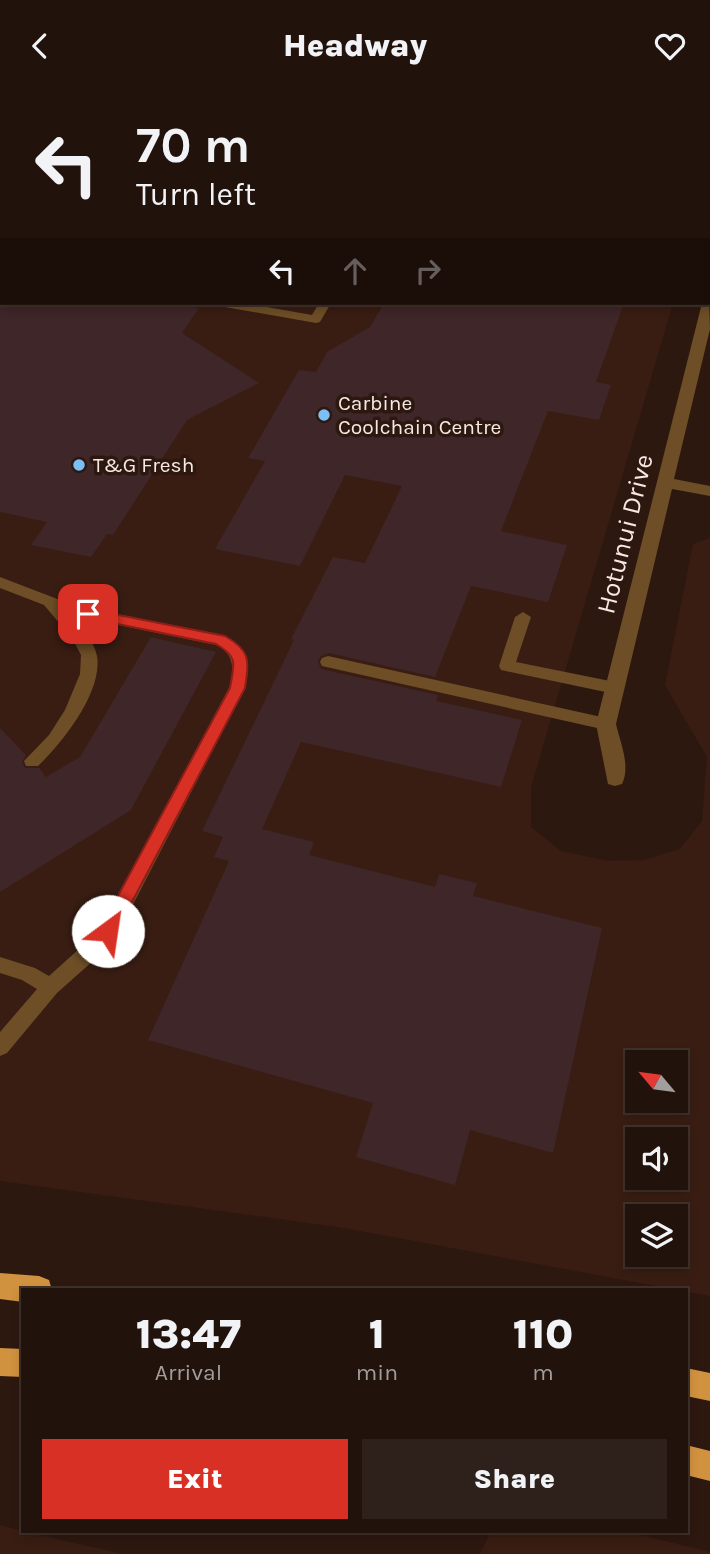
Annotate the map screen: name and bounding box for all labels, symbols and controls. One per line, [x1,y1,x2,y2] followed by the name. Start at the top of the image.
[21,27,59,65] icon: back
[283,27,427,64] text: Headway
[651,27,689,65] icon: heart
[136,117,250,174] text: 70 m
[21,119,112,210] icon: left
[136,176,256,213] text: Turn left
[263,252,301,290] icon: left
[336,252,374,290] icon: ahead
[409,252,447,290] icon: right
[338,391,501,439] place label: Carbine Coolchain Centre
[316,407,332,423] marker: Carbine Coolchain Centre
[590,451,660,617] street label: Hotunui Drive
[93,453,194,477] place label: T&G Fresh
[71,457,87,473] marker: T&G Fresh
[58,584,118,644] pin
[69,595,107,633] icon: arrive
[71,894,145,968] position arrow
[625,1050,688,1113] north arrow
[625,1050,688,1267] map controls
[625,1127,688,1190] button: sound
[625,1204,688,1267] button: layers
[136,1309,241,1359] text: 13:47
[369,1309,385,1359] text: 1
[513,1309,573,1359] text: 110
[155,1359,222,1386] text: Arrival
[356,1359,398,1386] text: min
[532,1359,554,1386] text: m
[42,1439,348,1519] button: Exit
[362,1439,667,1519] button: Share

